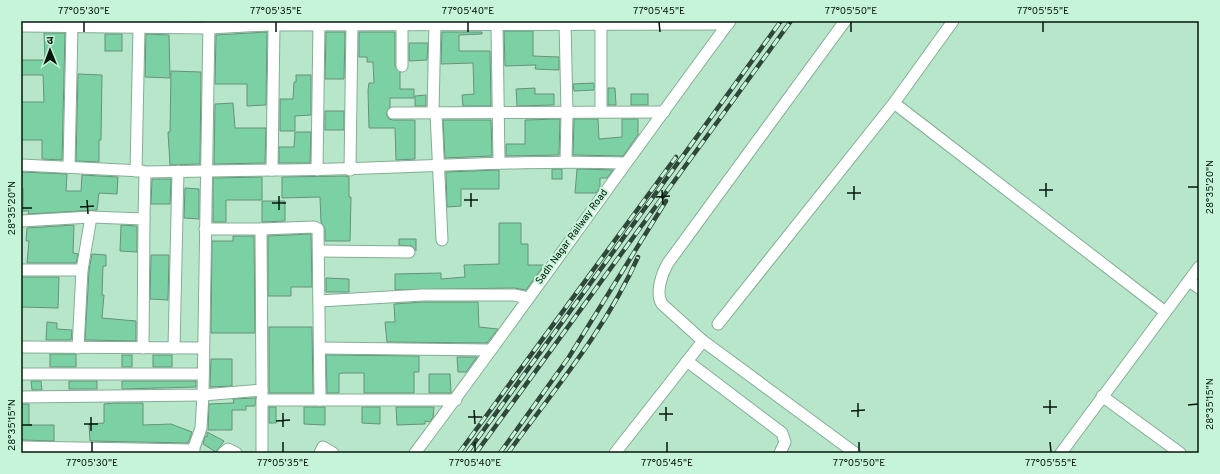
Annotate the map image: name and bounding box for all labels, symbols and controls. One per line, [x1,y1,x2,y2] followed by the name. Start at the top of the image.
[58,5,110,18] text: 77°05'30"E
[250,5,302,18] text: 77°05'35"E
[442,5,494,18] text: 77°05'40"E
[633,5,685,18] text: 77°05'45"E
[825,5,877,18] text: 77°05'50"E
[1017,5,1069,18] text: 77°05'55"E
[30,30,70,70] north arrow
[47,34,54,48] text: उ
[1204,160,1217,214] text: 28°35'20"N
[6,181,19,235] text: 28°35'20"N
[533,187,611,287] street label: Sadh Nagar Railway Road
[1204,378,1217,430] text: 28°35'15"N
[6,399,19,451] text: 28°35'15"N
[66,457,118,470] text: 77°05'30"E
[257,457,309,470] text: 77°05'35"E
[449,457,501,470] text: 77°05'40"E
[641,457,693,470] text: 77°05'45"E
[833,457,885,470] text: 77°05'50"E
[1025,457,1077,470] text: 77°05'55"E

